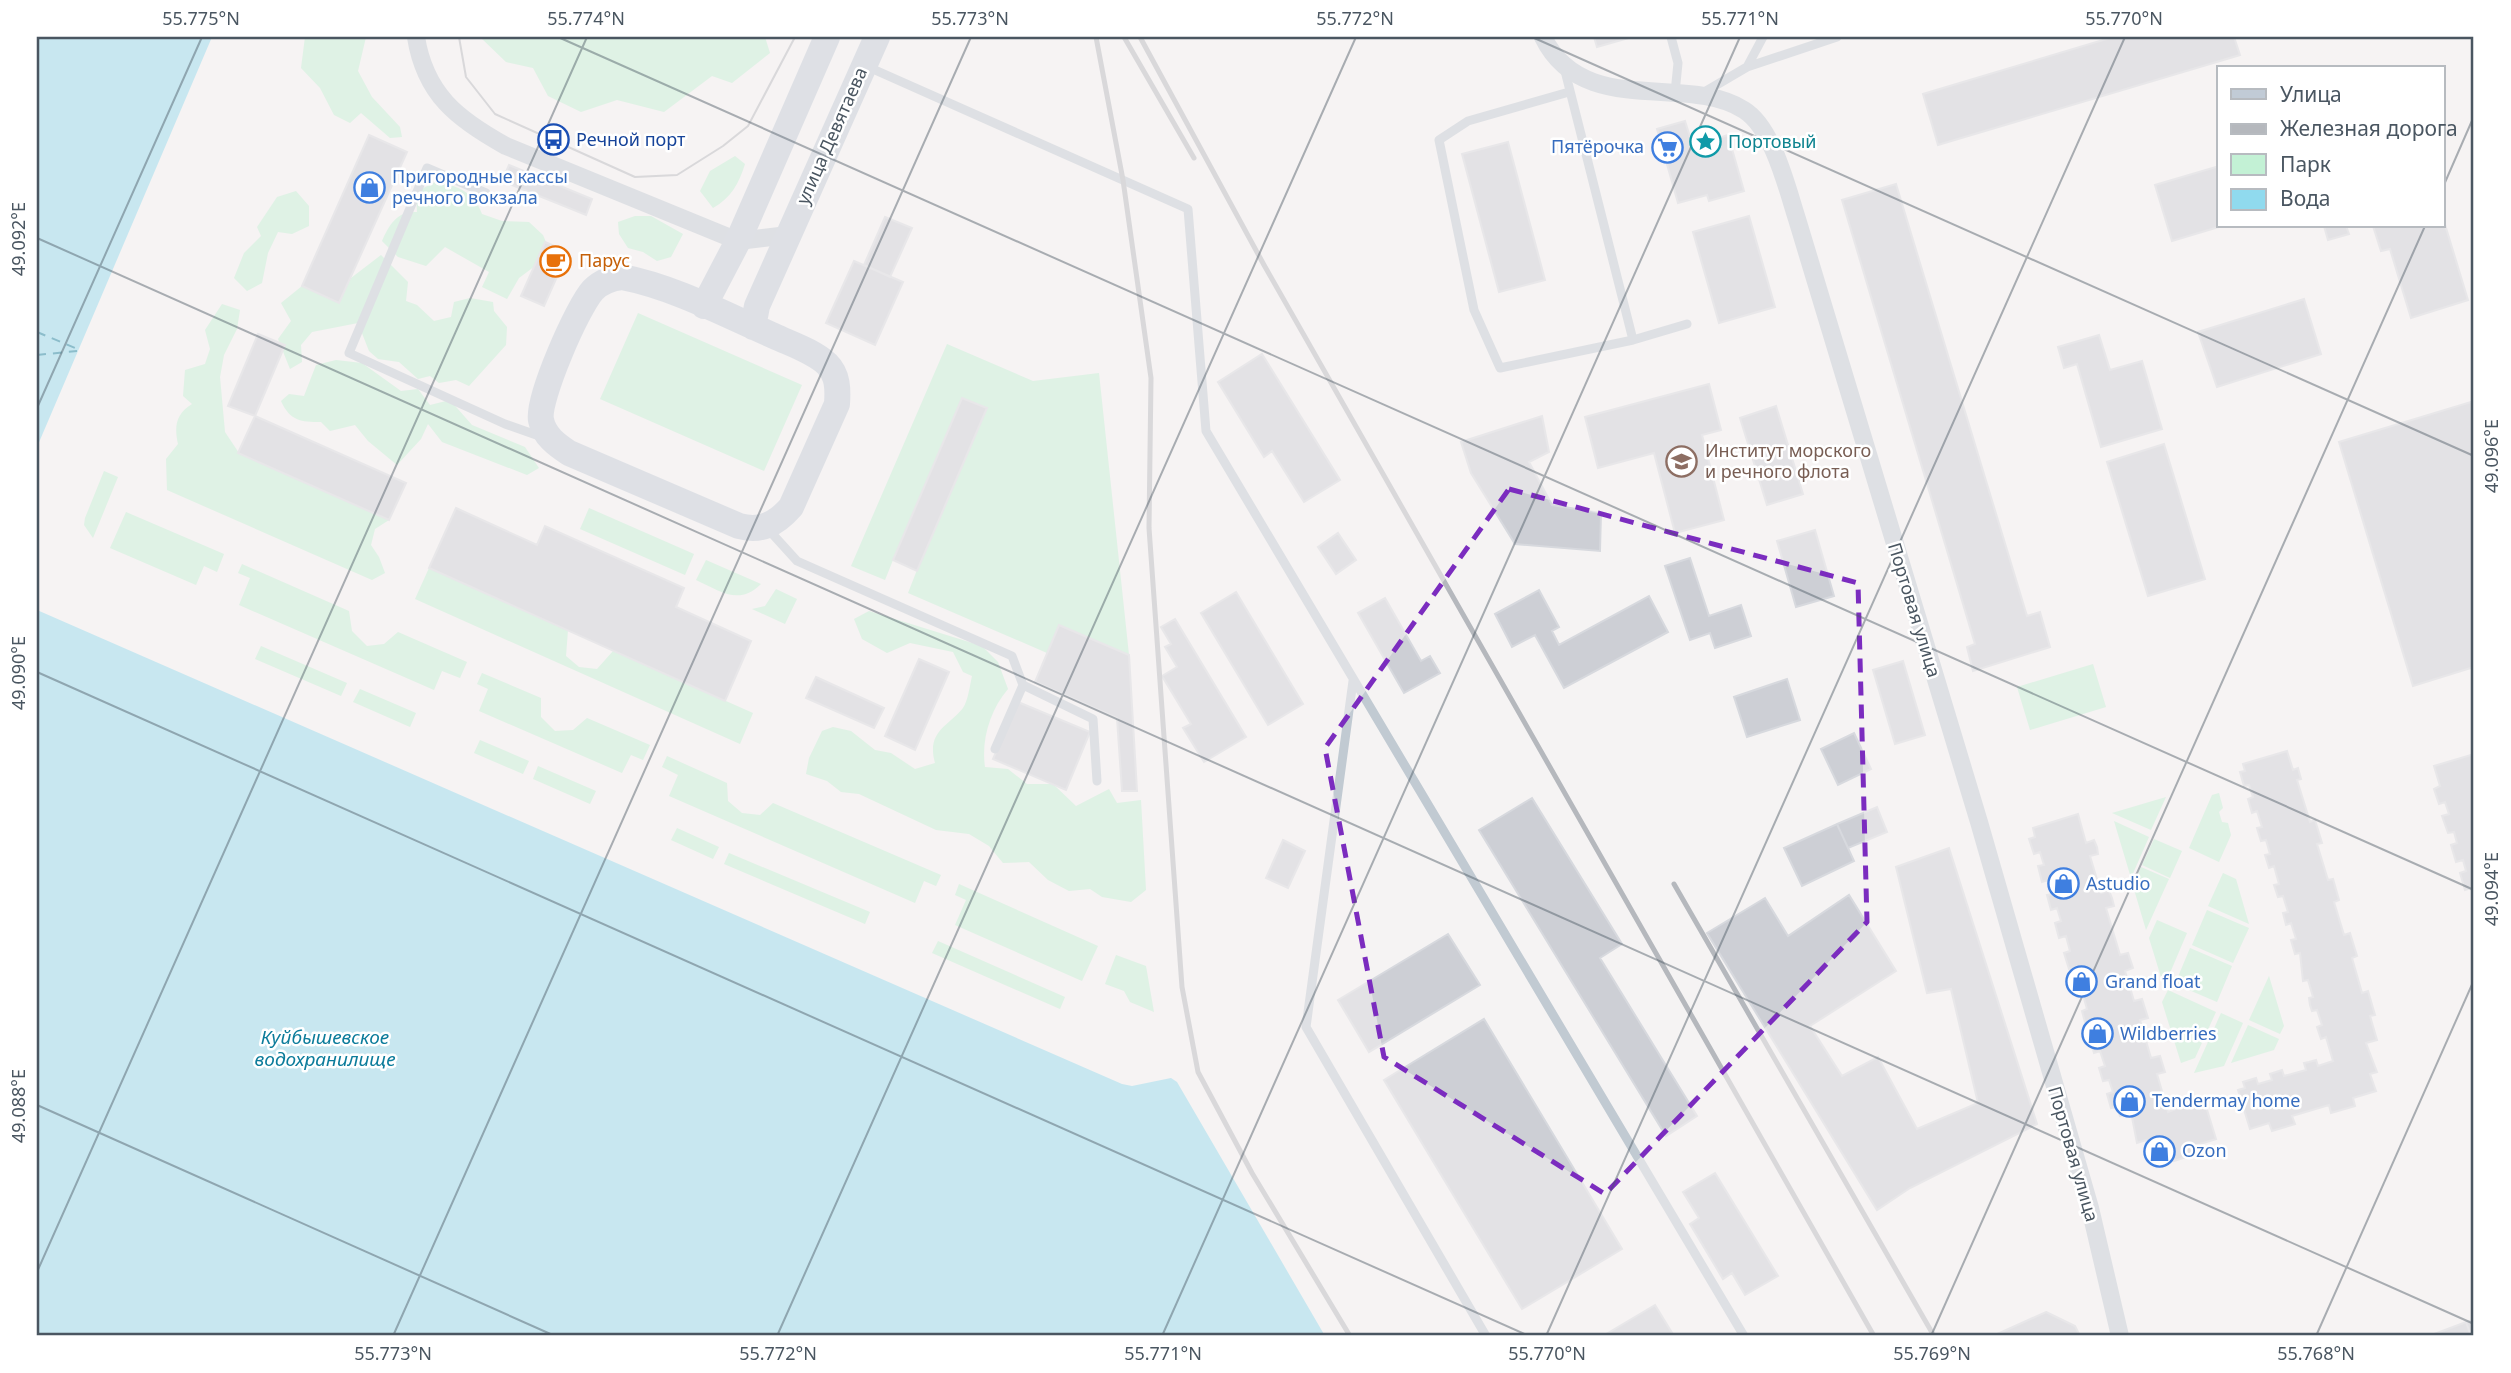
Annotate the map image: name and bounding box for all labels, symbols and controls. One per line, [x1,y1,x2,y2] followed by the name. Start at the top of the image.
[162,6,240,30] text: 55.775°N
[547,6,625,30] text: 55.774°N
[931,6,1009,30] text: 55.773°N
[1316,6,1394,30] text: 55.772°N
[1701,6,1779,30] text: 55.771°N
[2085,6,2163,30] text: 55.770°N
[790,63,872,208] street label: улица Девятаева
[2217,66,2444,228] legend
[2280,80,2342,108] text: Улица
[2280,114,2458,142] text: Железная дорога
[536,123,570,157] bus stop icon: Речной порт
[1688,125,1722,159] place icon: Портовый
[576,127,686,151] place label: Речной порт
[1728,129,1817,153] place label: Портовый
[1650,130,1684,164] supermarket icon: Пятёрочка
[1551,134,1644,158] place label: Пятёрочка
[2280,150,2331,178] text: Парк
[392,164,568,209] place label: Пригородные кассы речного вокзала
[352,170,386,204] shop icon: Пригородные кассы речного вокзала
[2280,184,2330,212] text: Вода
[6,202,30,276] text: 49.092°E
[539,244,573,278] cafe icon: Парус
[579,248,630,272] place label: Парус
[2479,419,2503,493] text: 49.096°E
[1705,438,1871,483] place label: Институт морского и речного флота
[1665,444,1699,478] school or university icon: Институт морского и речного флота
[1883,539,1947,680] street label: Портовая улица
[6,636,30,710] text: 49.090°E
[2479,852,2503,926] text: 49.094°E
[2046,867,2080,901] shop icon: Astudio
[2086,871,2150,895] place label: Astudio
[2065,965,2099,999] shop icon: Grand float
[2105,969,2201,993] place label: Grand float
[2080,1017,2114,1051] shop icon: Wildberries
[2120,1021,2217,1045] place label: Wildberries
[254,1024,396,1072] water label: Куйбышевское водохранилище
[6,1069,30,1143] text: 49.088°E
[2043,1083,2105,1224] street label: Портовая улица
[2112,1084,2146,1118] shop icon: Tendermay home
[2152,1088,2300,1112] place label: Tendermay home
[2142,1134,2176,1168] shop icon: Ozon
[2182,1138,2227,1162] place label: Ozon
[354,1341,432,1365] text: 55.773°N
[739,1341,817,1365] text: 55.772°N
[1124,1341,1202,1365] text: 55.771°N
[1508,1341,1586,1365] text: 55.770°N
[1893,1341,1971,1365] text: 55.769°N
[2277,1341,2355,1365] text: 55.768°N

